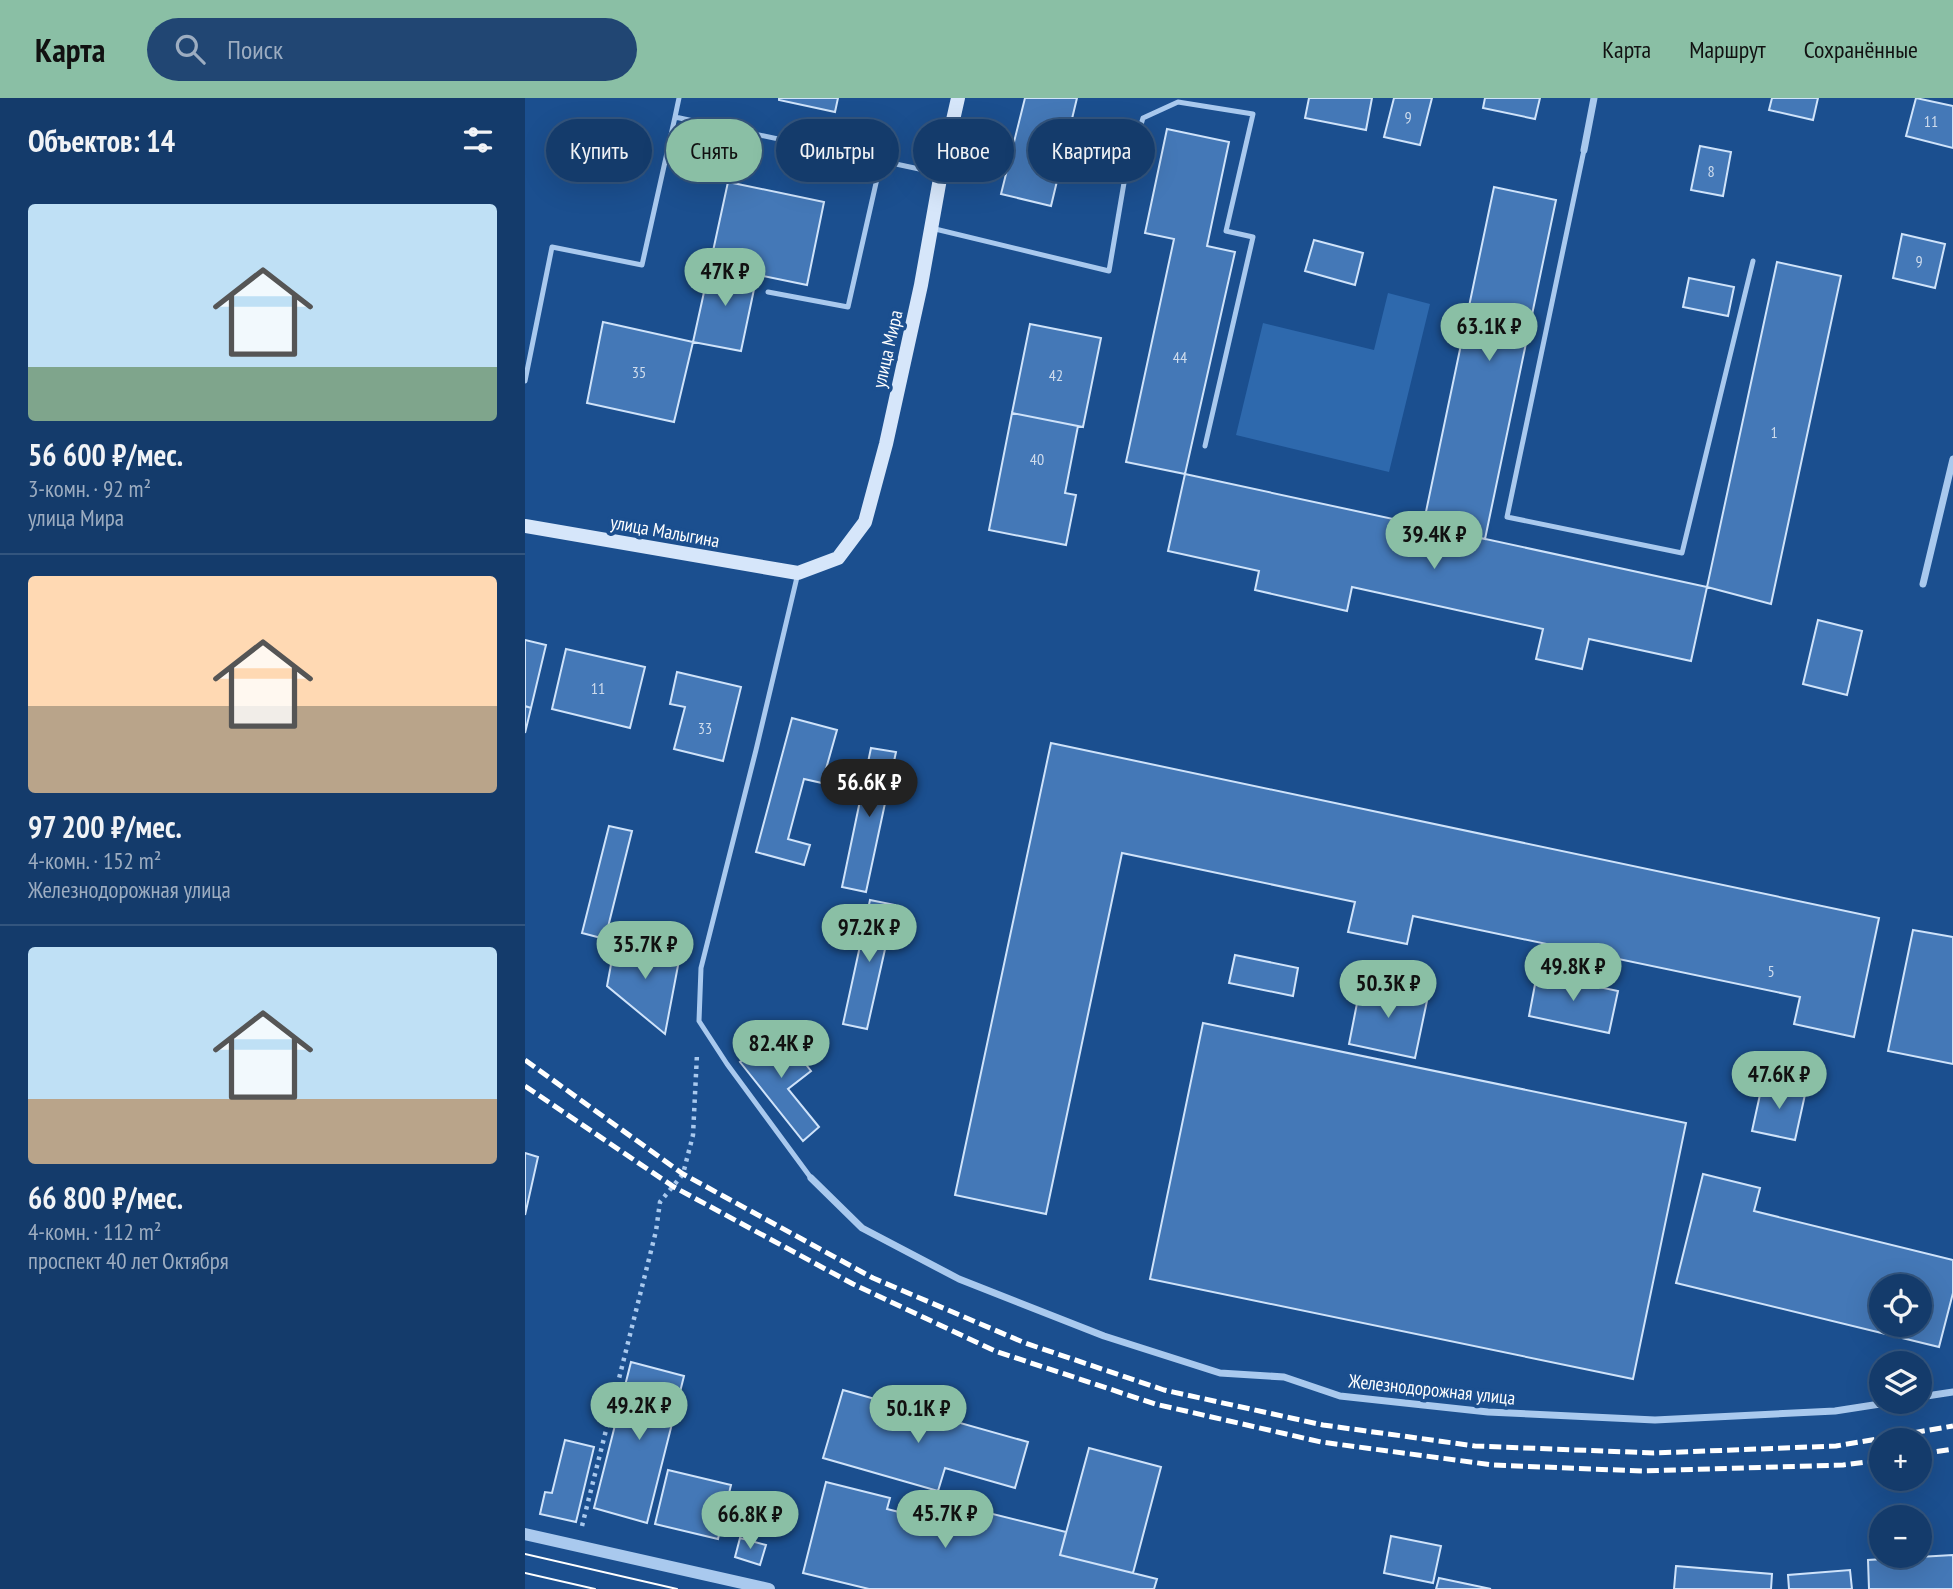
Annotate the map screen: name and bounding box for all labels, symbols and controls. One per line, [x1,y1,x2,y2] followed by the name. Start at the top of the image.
[147,18,637,81] search box
[35,28,105,71] text: Карта
[171,30,209,68] icon: search
[227,33,283,66] text: Поиск
[1602,34,1651,65] text: Карта
[1689,34,1766,65] text: Маршрут
[1804,34,1918,65] text: Сохранённые
[1404,107,1412,127] house number: 9
[1924,111,1938,131] house number: 11
[546,119,652,182] chip: Купить
[666,119,762,182] chip: Снять
[776,119,899,182] chip: Фильтры
[913,119,1014,182] chip: Новое
[1028,119,1155,182] chip: Квартира
[28,121,175,160] text: Объектов: 14
[459,121,497,159] icon: filters
[1707,161,1715,181] house number: 8
[676,248,774,308] pin: 47K ₽
[200,249,326,375] icon: home
[1915,251,1923,271] house number: 9
[700,256,750,285] text: 47K ₽
[1424,303,1554,363] pin: 63.1K ₽
[866,308,908,390] street label: улица Мира
[1457,311,1521,340] text: 63.1K ₽
[1173,347,1187,367] house number: 44
[632,362,646,382] house number: 35
[1049,365,1063,385] house number: 42
[1770,422,1778,442] house number: 1
[28,435,183,474] text: 56 600 ₽/мес.
[1030,449,1044,469] house number: 40
[28,474,151,503] text: 3-комн. · 92 m²
[28,503,124,532] text: улица Мира
[609,510,721,552] street label: улица Малыгина
[1369,512,1499,571] pin: 39.4K ₽
[1402,519,1466,548] text: 39.4K ₽
[200,621,326,747] icon: home
[591,678,605,698] house number: 11
[698,718,712,738] house number: 33
[804,760,934,819] pin: 56.6K ₽
[837,767,901,796] text: 56.6K ₽
[28,807,182,846] text: 97 200 ₽/мес.
[28,846,161,875] text: 4-комн. · 152 m²
[28,875,231,904] text: Железнодорожная улица
[804,904,934,964] pin: 97.2K ₽
[838,912,900,941] text: 97.2K ₽
[580,922,710,981] pin: 35.7K ₽
[613,929,677,958] text: 35.7K ₽
[1508,944,1638,1003] pin: 49.8K ₽
[1541,951,1605,980] text: 49.8K ₽
[1323,960,1453,1020] pin: 50.3K ₽
[1767,961,1775,981] house number: 5
[1356,968,1420,997] text: 50.3K ₽
[200,992,326,1118] icon: home
[716,1020,846,1080] pin: 82.4K ₽
[749,1028,813,1057] text: 82.4K ₽
[1714,1052,1844,1111] pin: 47.6K ₽
[1748,1059,1810,1088] text: 47.6K ₽
[28,1178,183,1217] text: 66 800 ₽/мес.
[28,1217,161,1246] text: 4-комн. · 112 m²
[28,1246,229,1275] text: проспект 40 лет Октября
[1869,1274,1932,1568] map controls
[1869,1274,1932,1337] button: locate
[1869,1351,1932,1414] button: layers
[1347,1368,1516,1410] street label: Железнодорожная улица
[574,1382,704,1442] pin: 49.2K ₽
[853,1386,983,1445] pin: 50.1K ₽
[607,1390,671,1419] text: 49.2K ₽
[886,1393,950,1422] text: 50.1K ₽
[1869,1428,1932,1491] button: +
[880,1490,1010,1550] pin: 45.7K ₽
[685,1492,815,1551] pin: 66.8K ₽
[913,1498,977,1527] text: 45.7K ₽
[718,1499,782,1528] text: 66.8K ₽
[1869,1505,1932,1568] button: −

